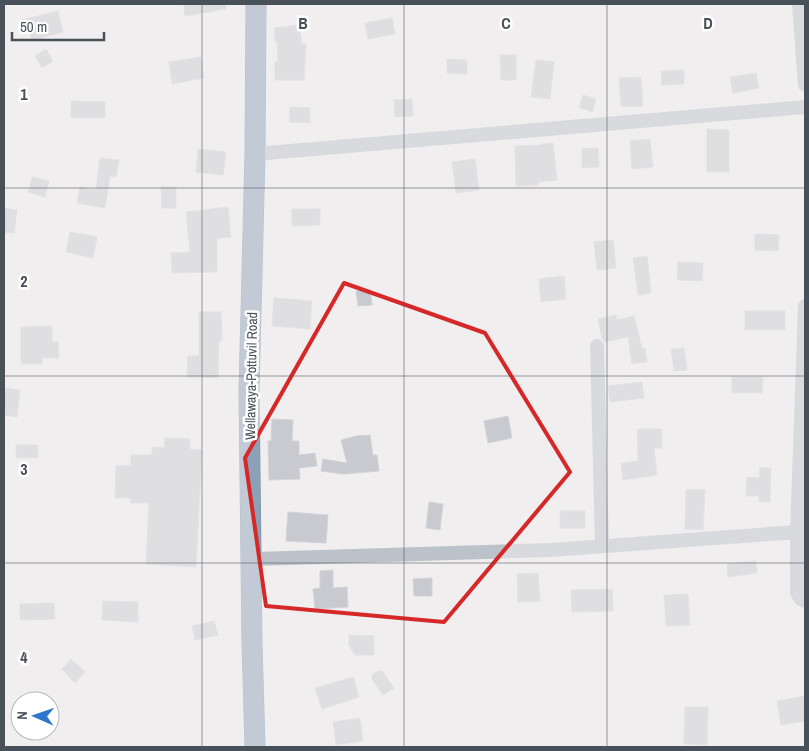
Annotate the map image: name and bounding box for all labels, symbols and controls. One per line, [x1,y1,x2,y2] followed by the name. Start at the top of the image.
[12,10,105,42] scale bar
[298,12,308,34] text: B
[501,12,511,34] text: C
[703,12,713,34] text: D
[20,16,47,37] text: 50 m
[20,83,28,105] text: 1
[20,270,28,292] text: 2
[241,312,261,440] street label: Wellawaya-Pottuvil Road
[20,458,28,480] text: 3
[20,646,28,668] text: 4
[10,691,60,741] north arrow
[13,711,31,720] text: N

